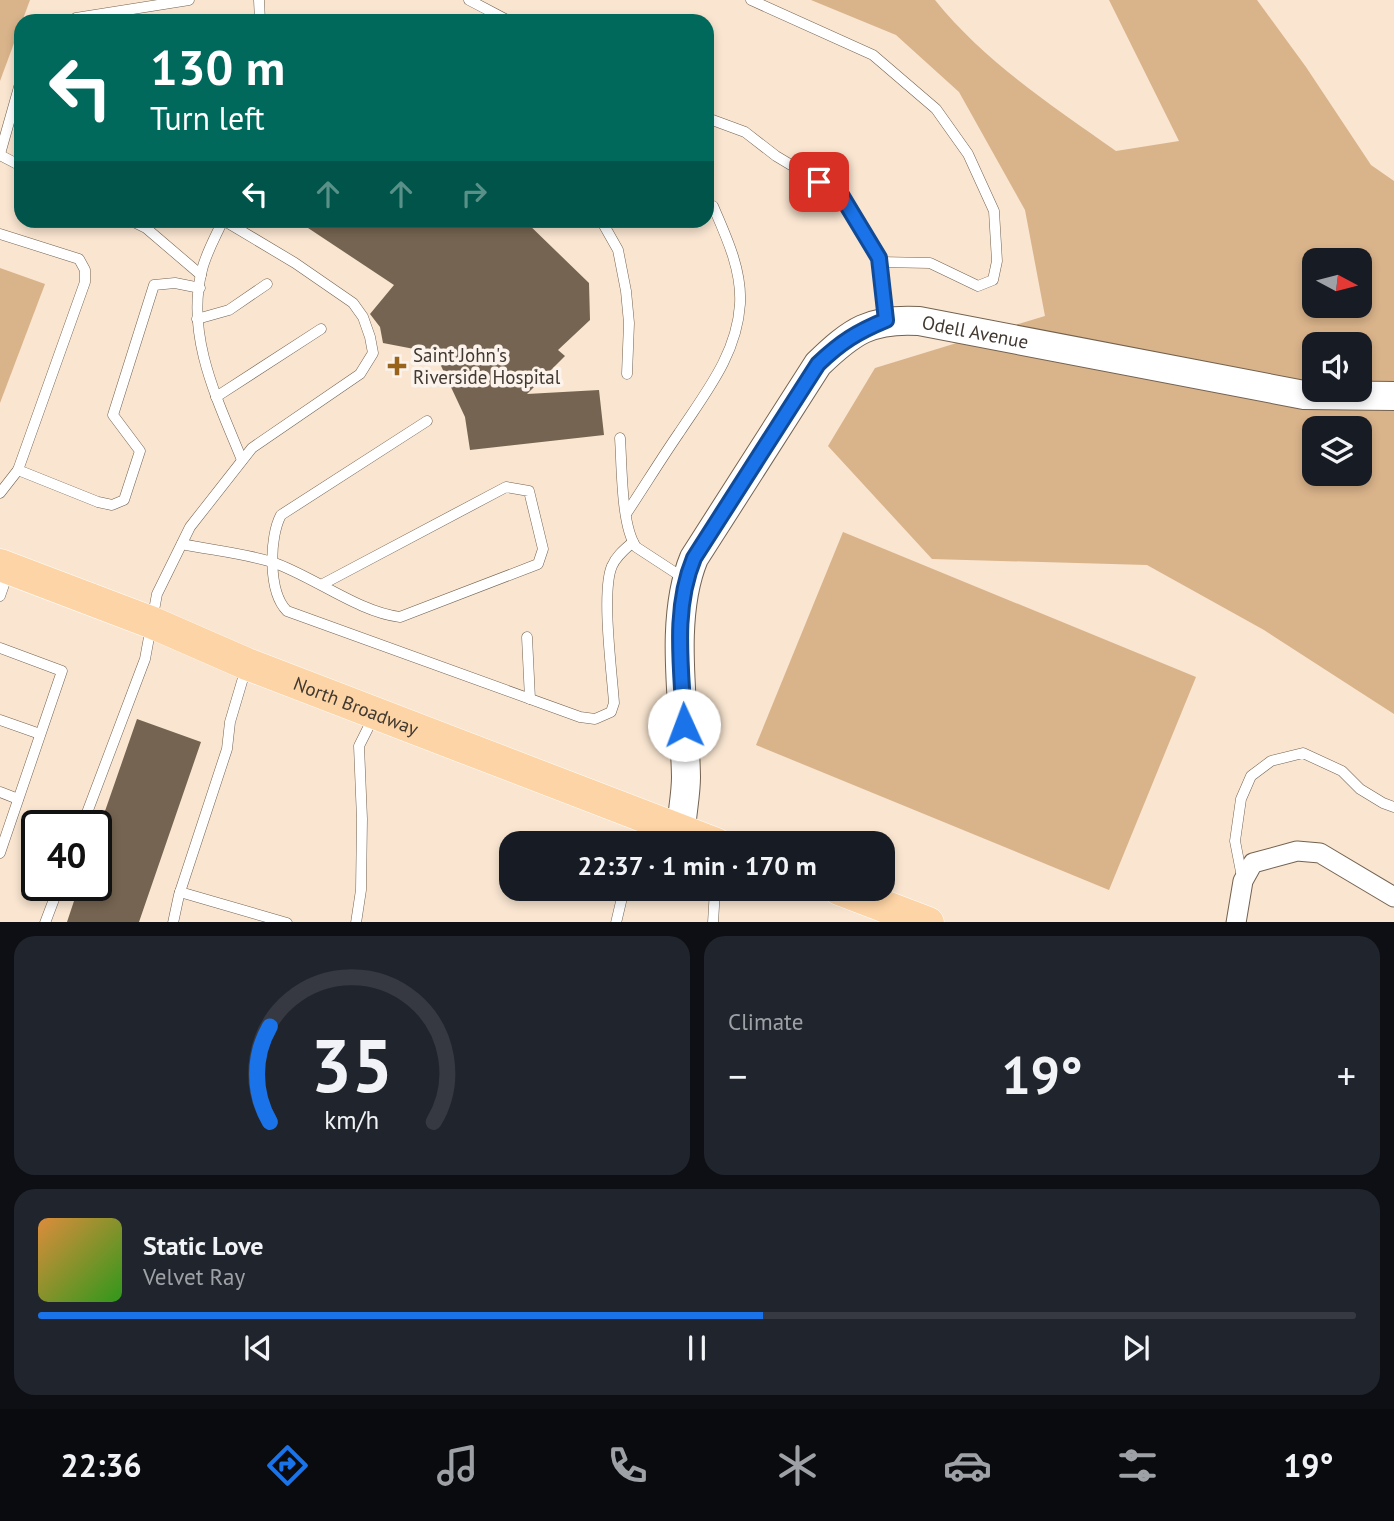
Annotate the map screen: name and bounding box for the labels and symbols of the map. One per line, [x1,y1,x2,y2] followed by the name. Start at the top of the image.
[789,152,849,212] pin
[1302,248,1372,318] north arrow
[920,310,1030,354] street label: Odell Avenue
[413,343,561,389] place label: Saint John's Riverside Hospital
[387,356,407,376] marker: Saint John's Riverside Hospital
[290,671,422,741] street label: North Broadway
[647,688,721,762] position arrow
[21,810,112,901] speed limit sign: 40

